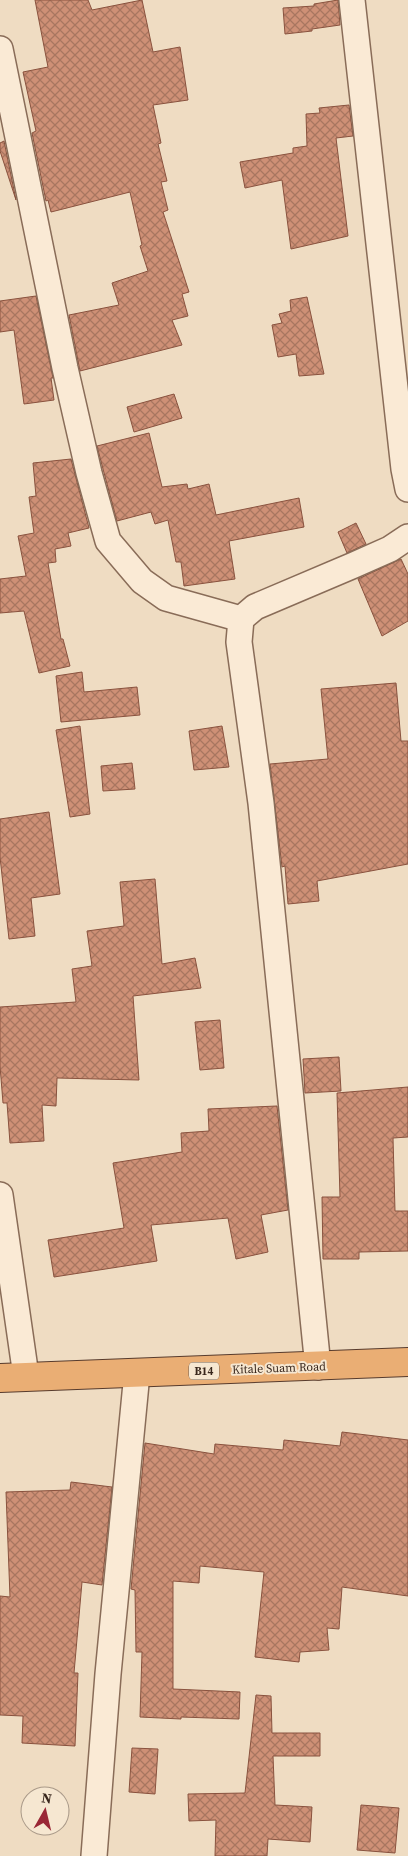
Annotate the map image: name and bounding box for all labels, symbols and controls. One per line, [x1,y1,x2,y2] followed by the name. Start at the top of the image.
[232,1358,326,1378] street label: Kitale Suam Road
[189,1362,219,1380] road number: B14
[20,1786,70,1836] north arrow
[40,1788,53,1809] text: N

